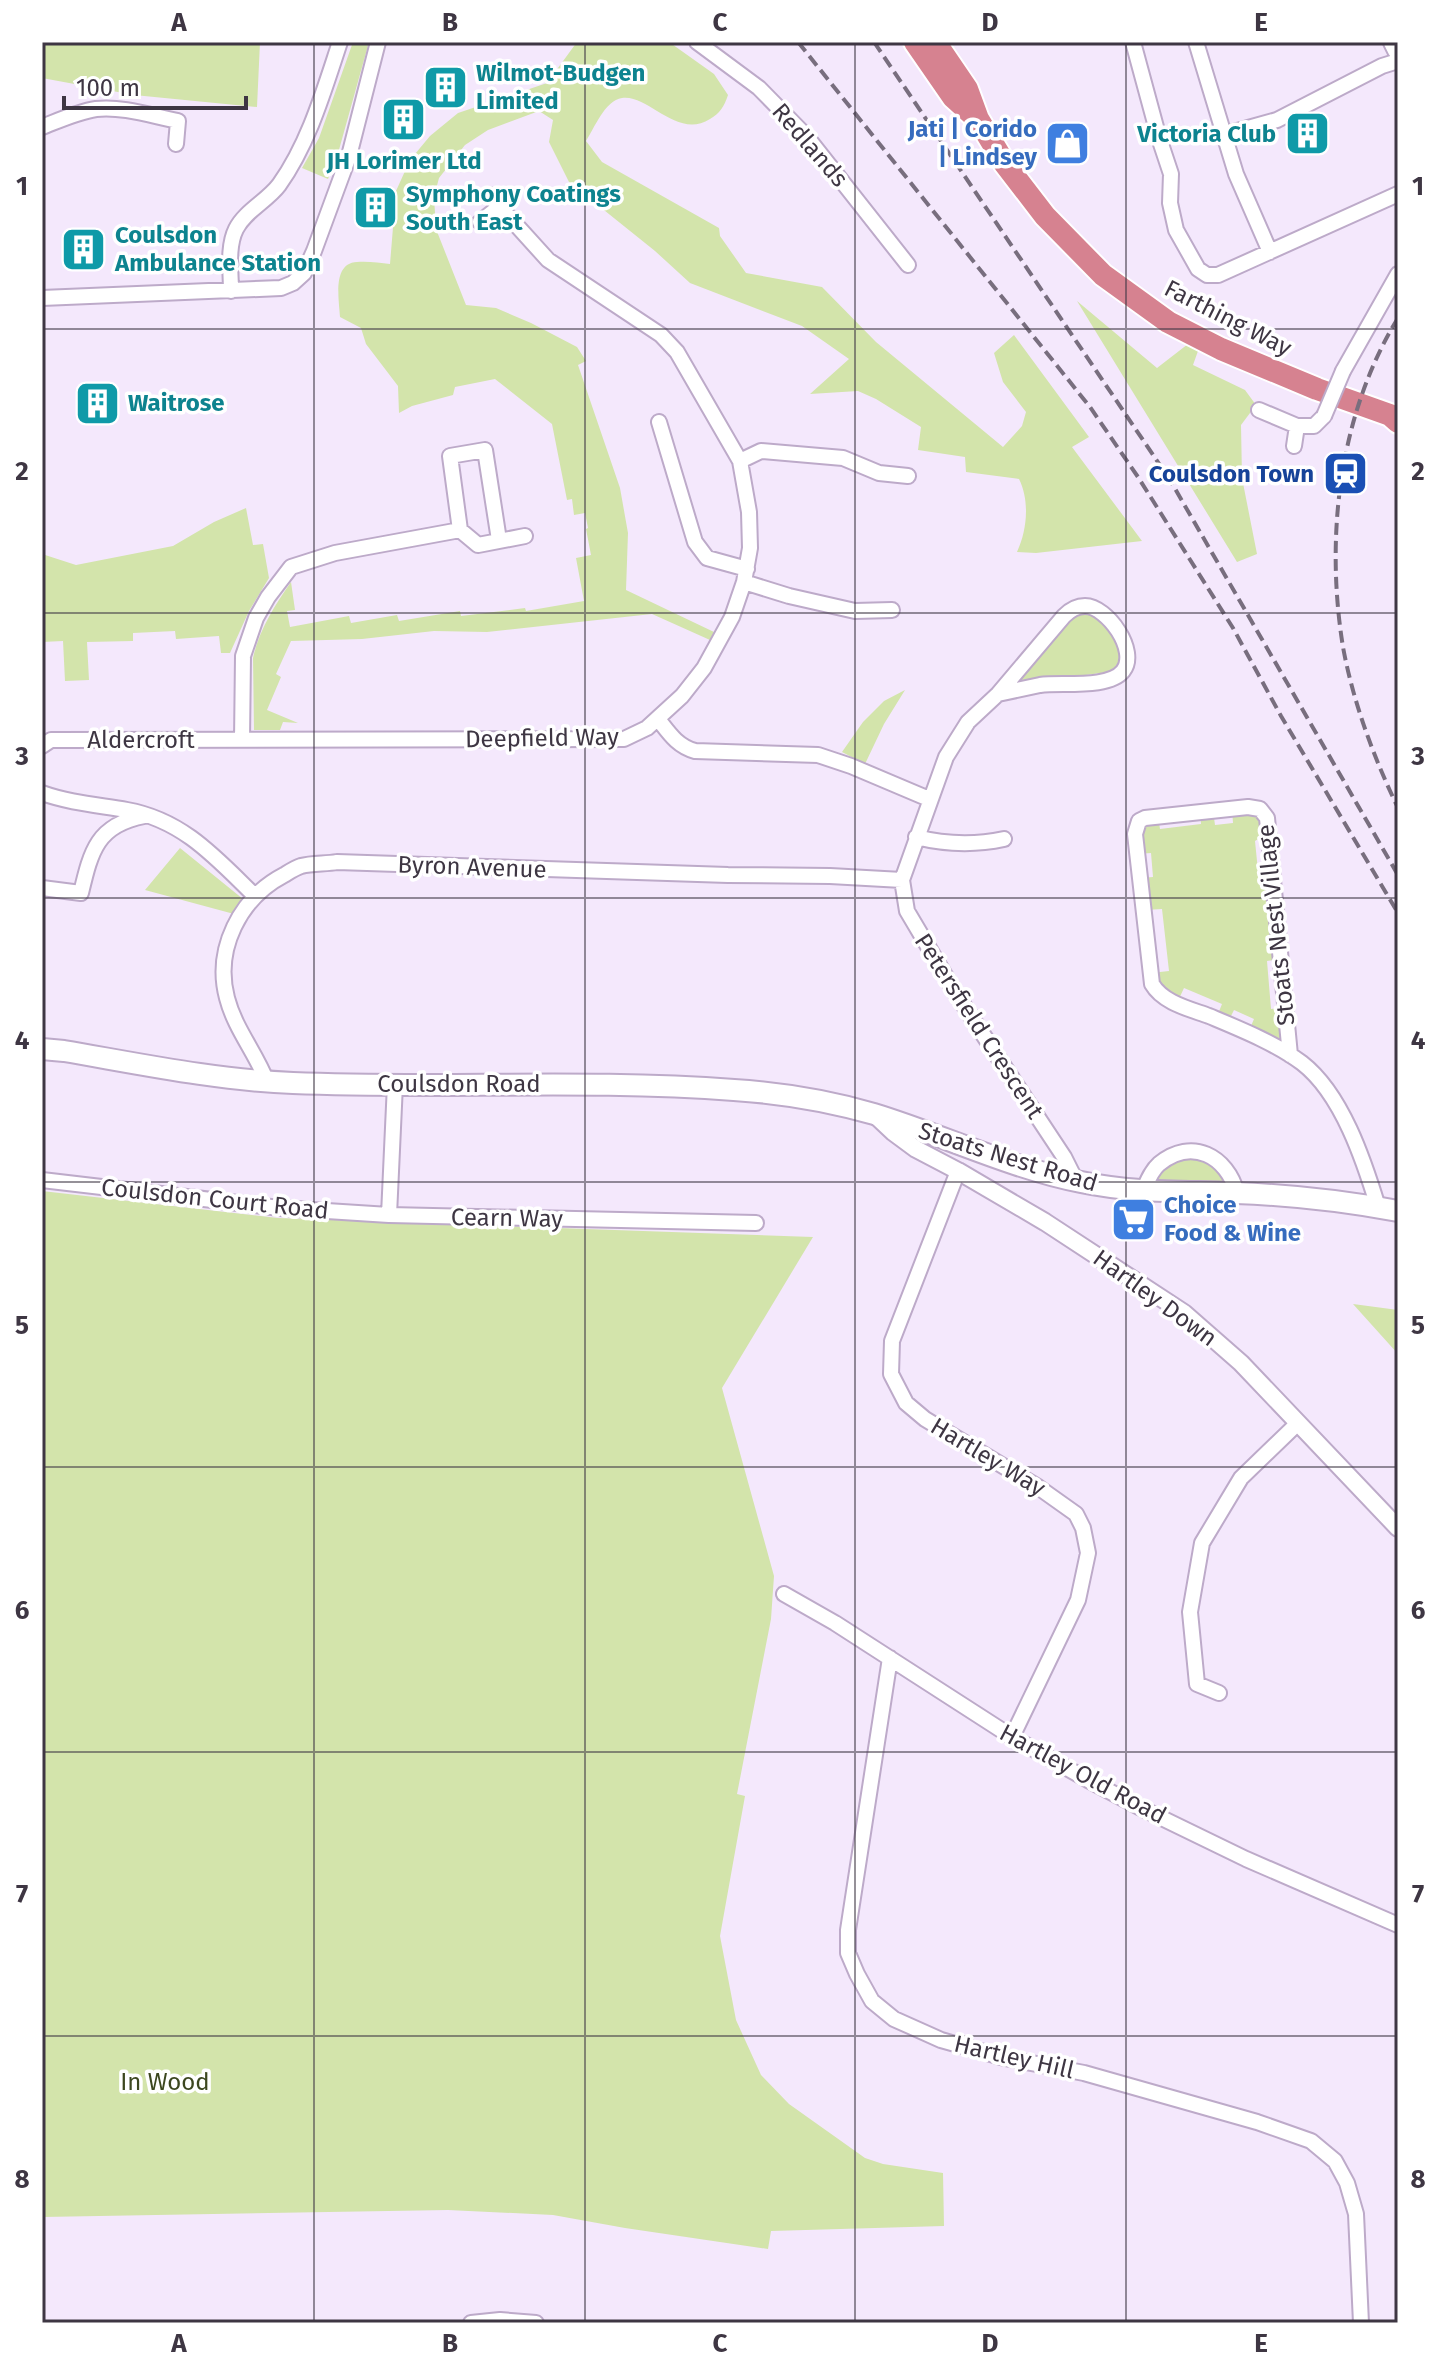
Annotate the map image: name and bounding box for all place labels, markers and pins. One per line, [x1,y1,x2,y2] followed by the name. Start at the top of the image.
[476,59,645,115] place label: Wilmot-Budgen Limited
[421,63,469,111] building icon: Wilmot-Budgen Limited
[380,95,428,143] building icon: JH Lorimer Ltd
[1283,110,1331,158] building icon: Victoria Club
[907,115,1038,171] place label: Jati | Corido | Lindsey
[1044,119,1092,167] shop icon: Jati | Corido | Lindsey
[1136,120,1276,148] place label: Victoria Club
[325,147,482,175] place label: JH Lorimer Ltd
[406,180,621,236] place label: Symphony Coatings South East
[351,184,399,232] building icon: Symphony Coatings South East
[114,221,321,277] place label: Coulsdon Ambulance Station
[60,225,108,273] building icon: Coulsdon Ambulance Station
[73,379,121,427] building icon: Waitrose
[128,389,225,417] place label: Waitrose
[1321,450,1369,498] station icon: Coulsdon Town
[1149,460,1314,488] place label: Coulsdon Town
[1164,1191,1301,1247] place label: Choice Food & Wine
[1109,1195,1157,1243] supermarket icon: Choice Food & Wine

